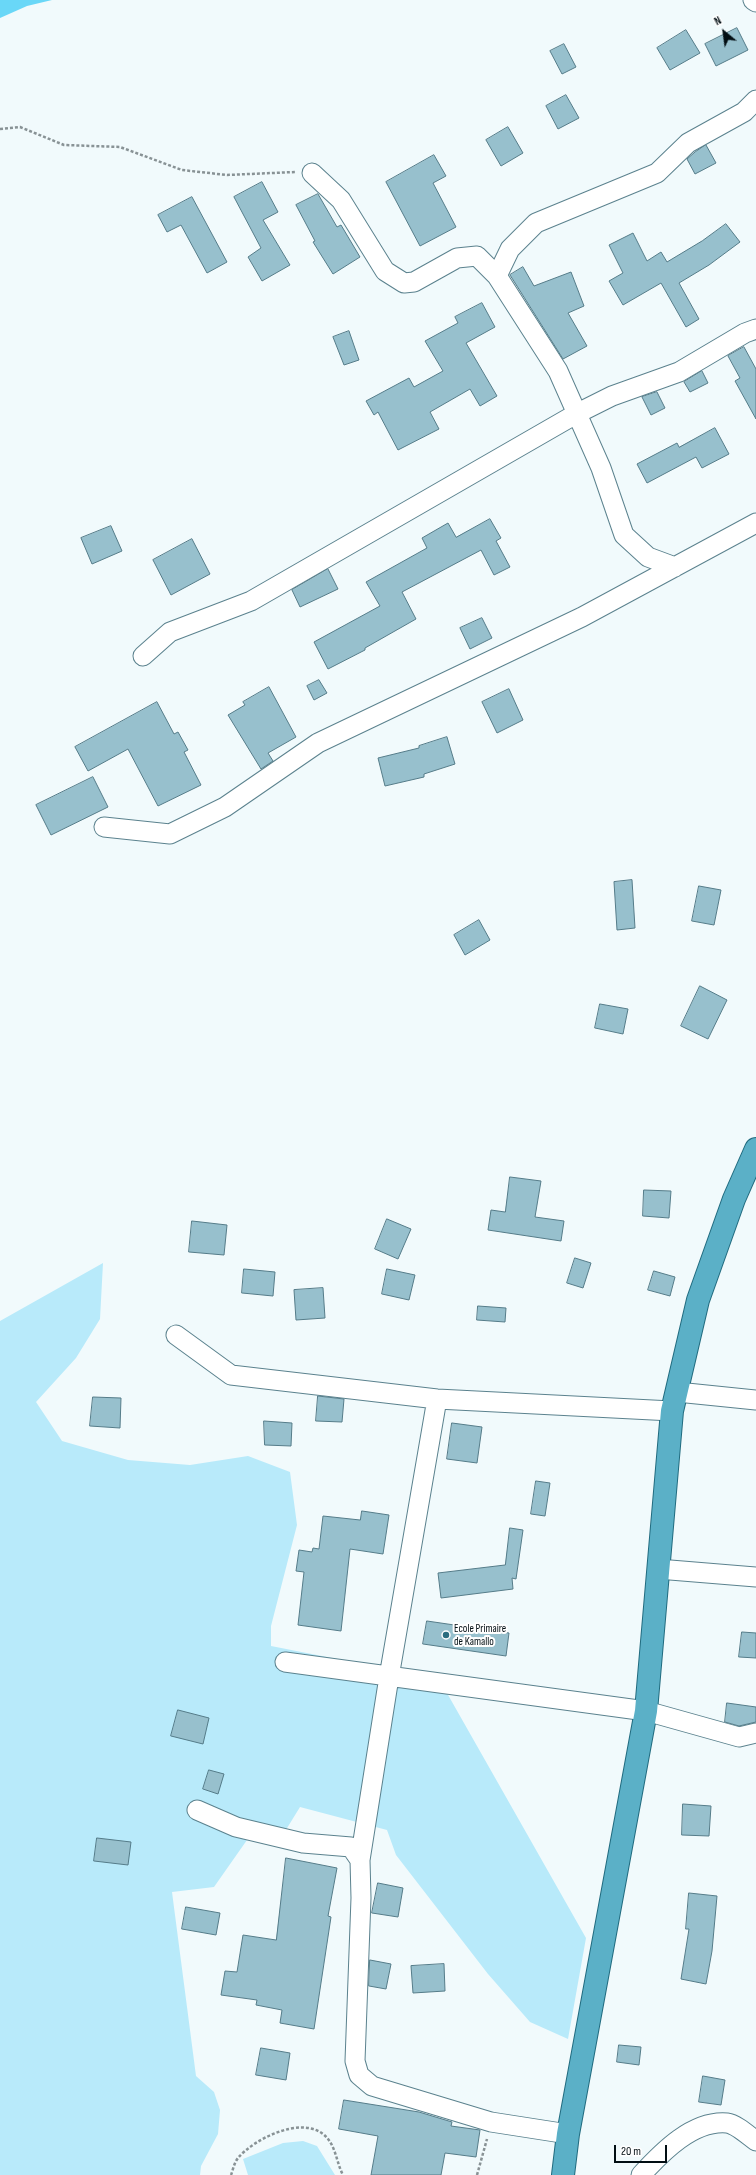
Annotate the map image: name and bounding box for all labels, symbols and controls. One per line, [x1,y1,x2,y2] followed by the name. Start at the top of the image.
[704,12,744,52] north arrow
[712,14,724,28] text: N
[454,1622,506,1648] place label: Ecole Primaire de Kamallo
[441,1630,451,1640] marker: Ecole Primaire de Kamallo
[616,2137,669,2163] scale bar
[621,2144,641,2159] text: 20 m

